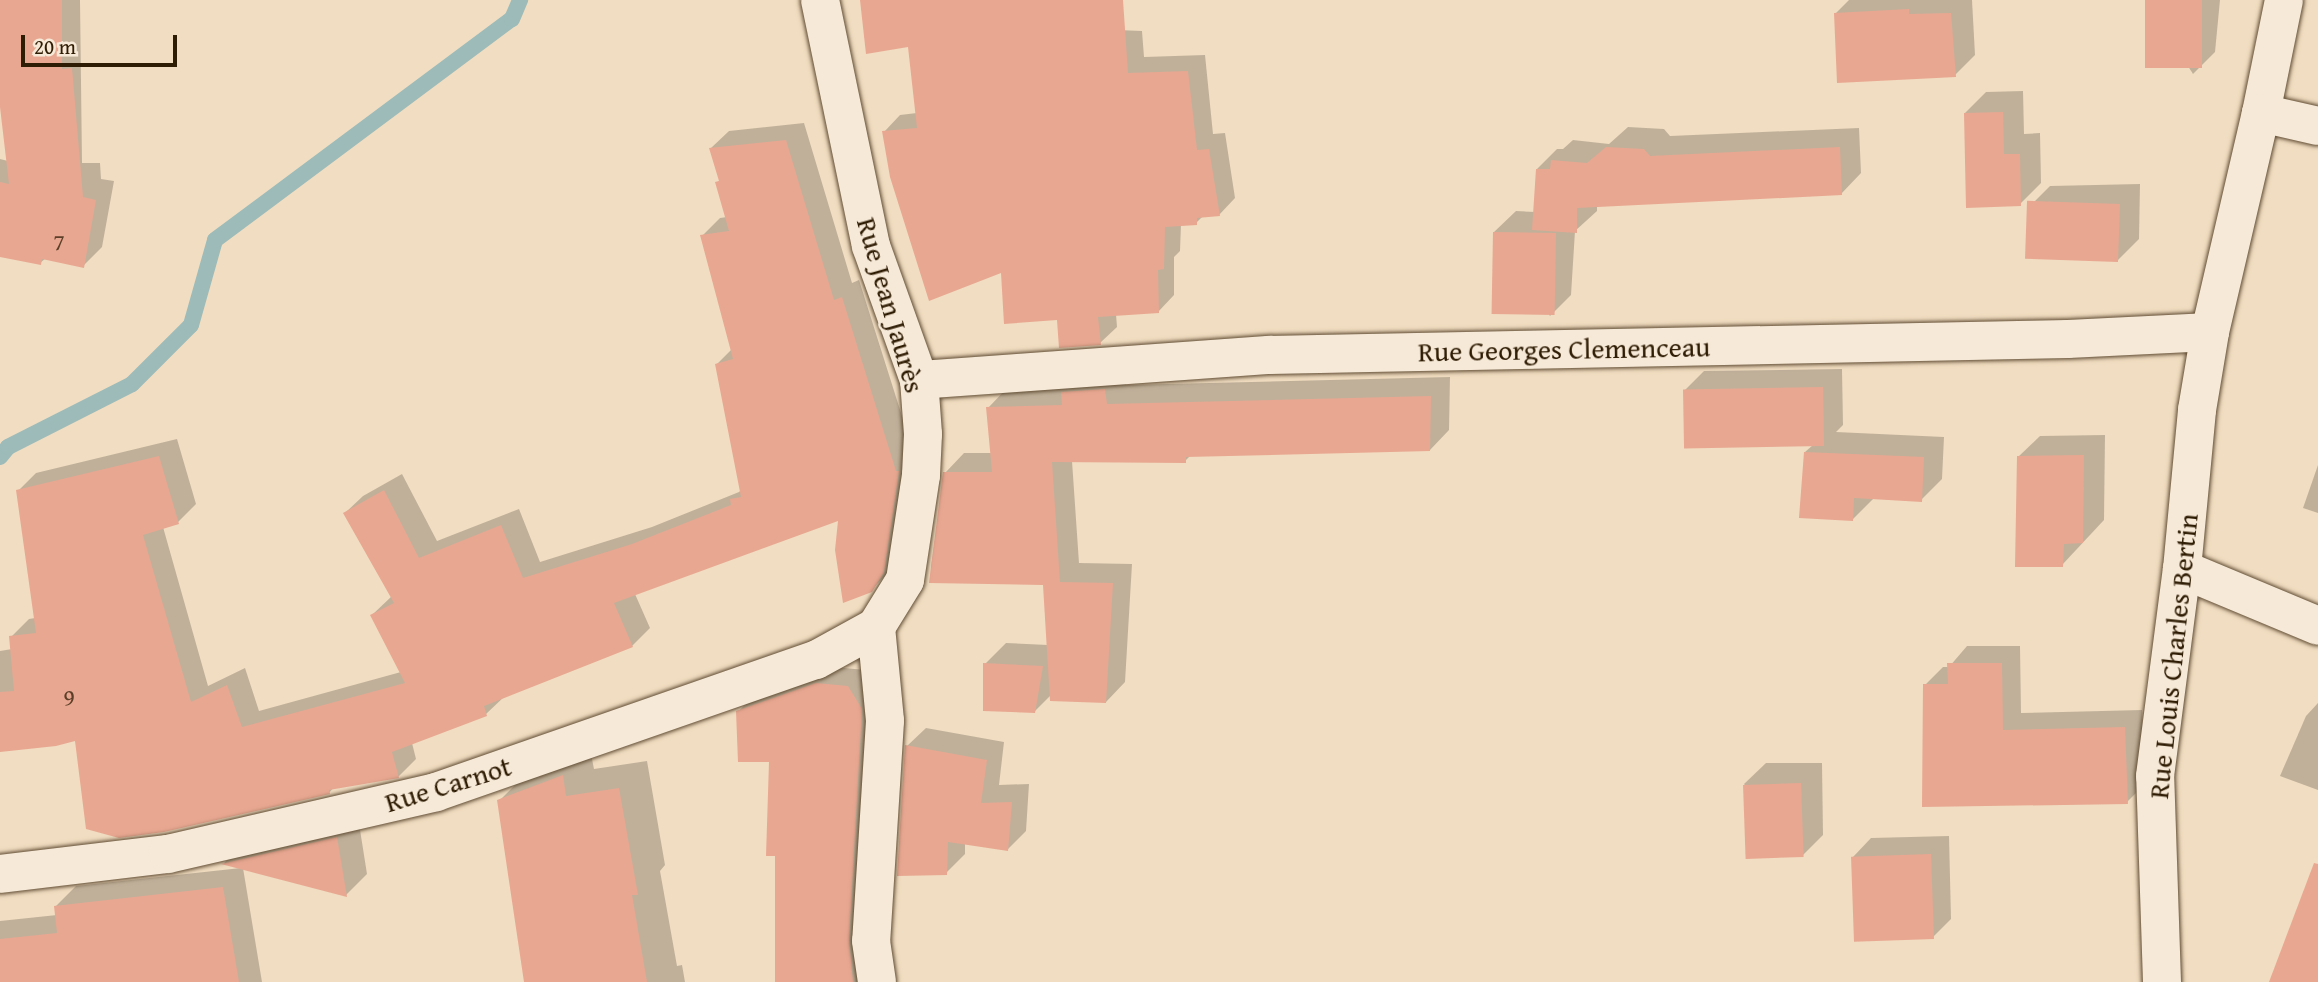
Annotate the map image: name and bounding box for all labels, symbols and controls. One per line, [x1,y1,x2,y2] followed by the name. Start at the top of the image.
[24,21,180,65] scale bar
[34,31,76,62] text: 20 m
[850,214,932,396] street label: Rue Jean Jaurès
[53,228,65,256] house number: 7
[1418,330,1710,368] street label: Rue Georges Clemenceau
[2141,512,2205,800] street label: Rue Louis Charles Bertin
[63,683,75,711] house number: 9
[381,749,515,819] street label: Rue Carnot

